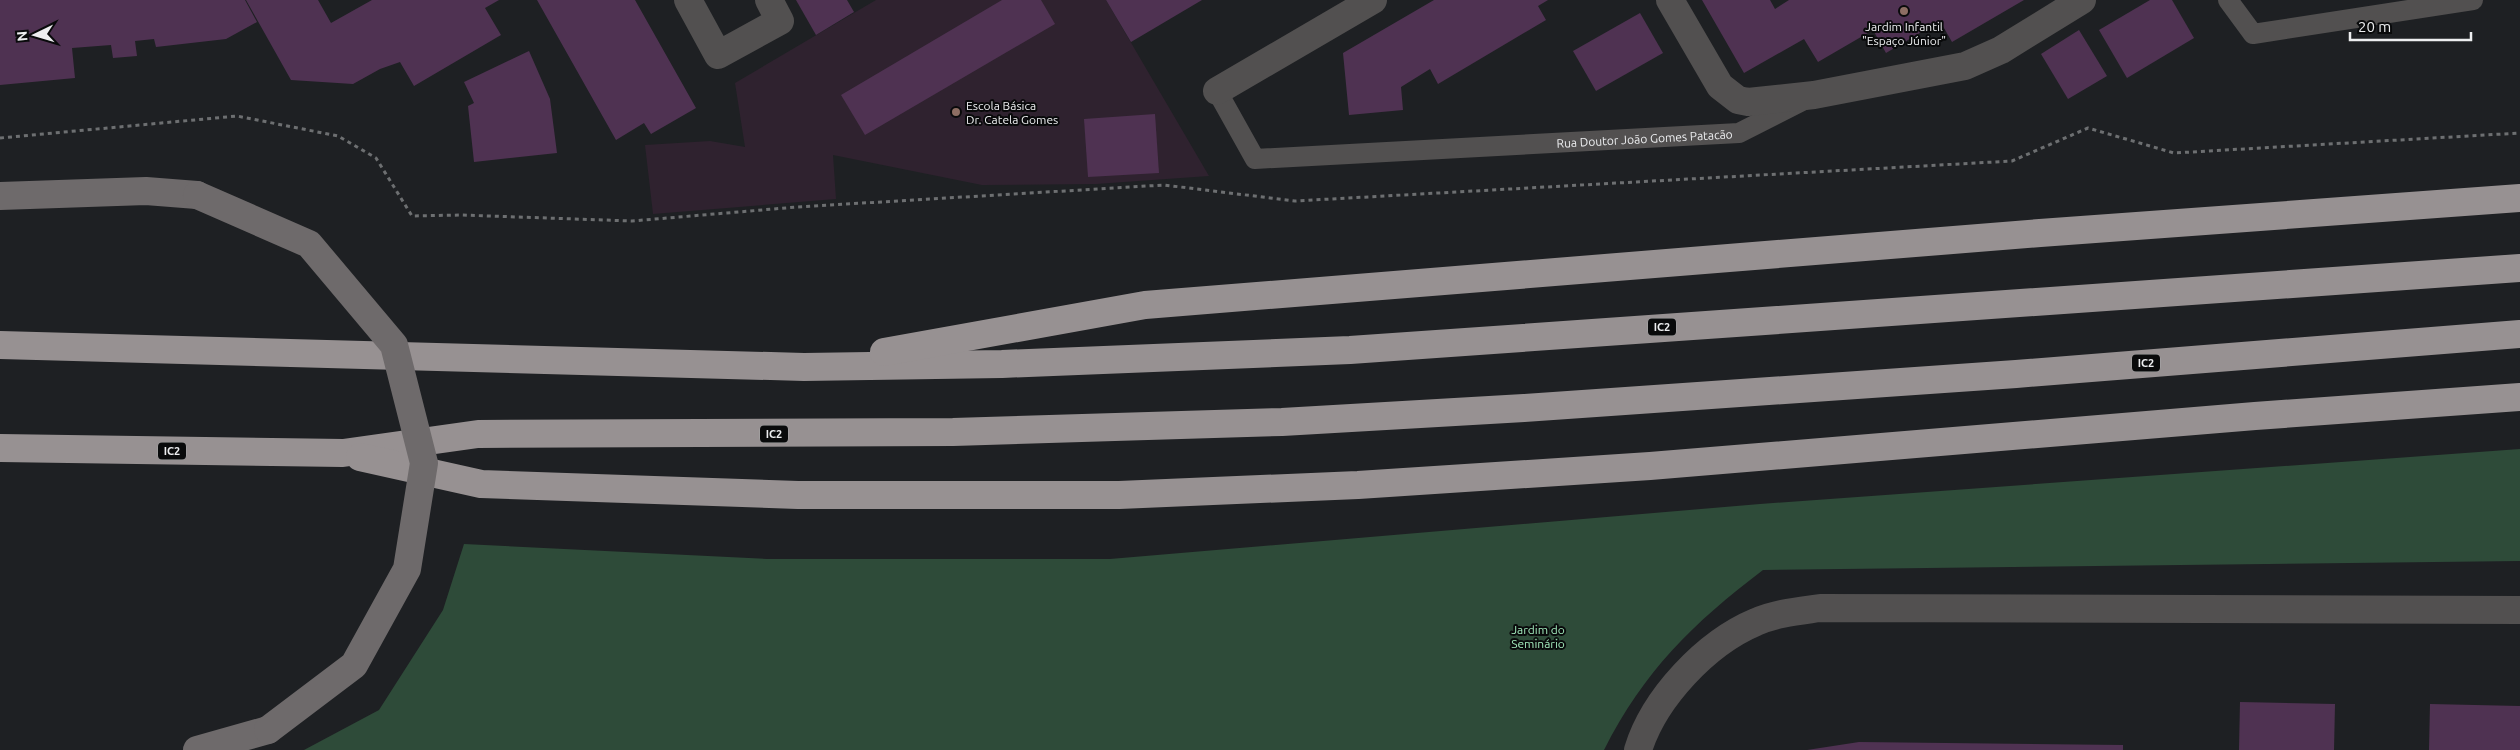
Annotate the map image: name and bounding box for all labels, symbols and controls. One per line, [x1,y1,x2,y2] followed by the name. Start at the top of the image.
[1898,5,1910,17] marker: Jardim Infantil "Espaço Júnior"
[10,10,60,60] north arrow
[2350,10,2471,42] scale bar
[2358,18,2391,35] text: 20 m
[1862,20,1946,47] place label: Jardim Infantil "Espaço Júnior"
[14,30,30,42] text: N
[966,99,1058,126] place label: Escola Básica Dr. Catela Gomes
[950,106,962,118] marker: Escola Básica Dr. Catela Gomes
[1556,127,1733,149] street label: Rua Doutor João Gomes Patacão
[1648,318,1676,336] road number: IC2
[2132,354,2160,372] road number: IC2
[760,426,788,442] road number: IC2
[158,442,186,460] road number: IC2
[1511,623,1565,650] park label: Jardim do Seminário

